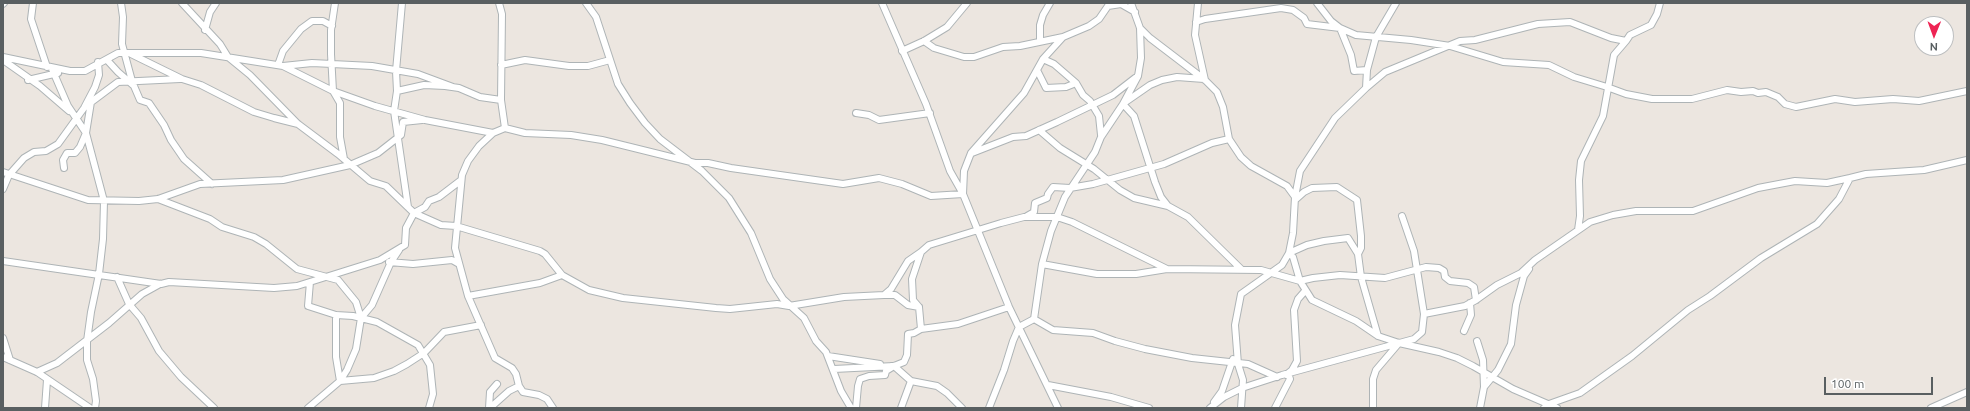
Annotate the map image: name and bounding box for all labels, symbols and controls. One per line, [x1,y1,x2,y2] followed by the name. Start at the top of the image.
[1914,16,1954,56] north arrow
[1930,41,1938,53] text: N
[1826,369,1935,395] scale bar
[1831,377,1864,390] text: 100 m

